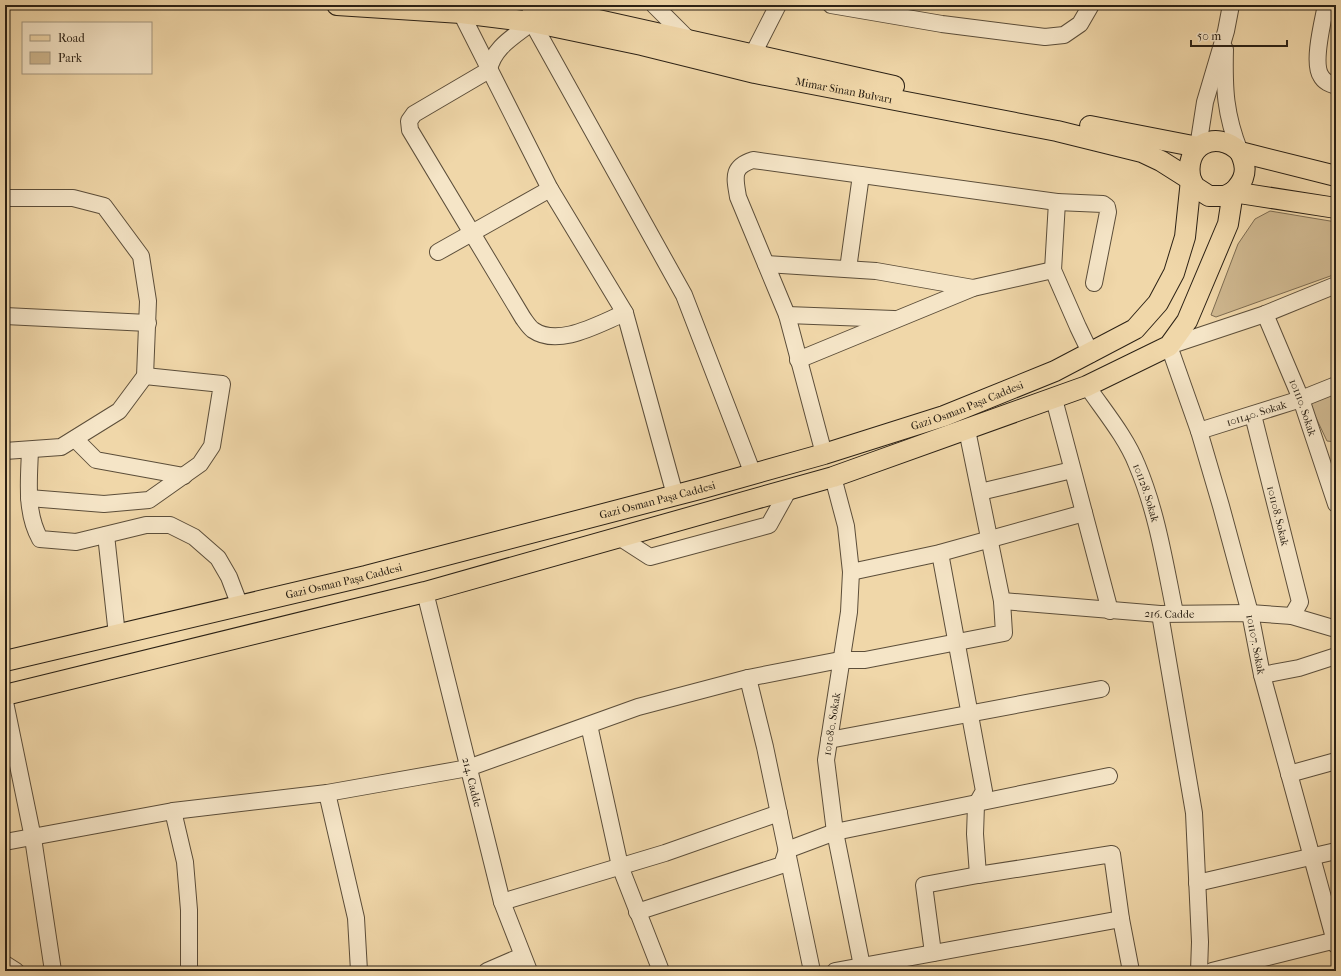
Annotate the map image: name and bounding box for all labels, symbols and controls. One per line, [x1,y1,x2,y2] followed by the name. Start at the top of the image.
[22,22,152,74] legend
[1191,22,1287,48] scale bar
[1197,29,1221,43] text: 50 m
[58,31,85,45] text: Road
[58,51,83,65] text: Park
[794,74,894,106] street label: Mimar Sinan Bulvarı
[1287,377,1319,438] street label: 101110. Sokak
[909,378,1026,433] street label: Gazi Osman Paşa Caddesi
[1225,397,1288,429] street label: 101140. Sokak
[1131,461,1162,524] street label: 101128. Sokak
[598,478,718,521] street label: Gazi Osman Paşa Caddesi
[1265,485,1292,548] street label: 101108. Sokak
[284,560,404,601] street label: Gazi Osman Paşa Caddesi
[1144,606,1195,620] street label: 216. Cadde
[1244,613,1268,676] street label: 101107. Sokak
[821,691,843,756] street label: 101080. Sokak
[460,756,485,809] street label: 214. Cadde

